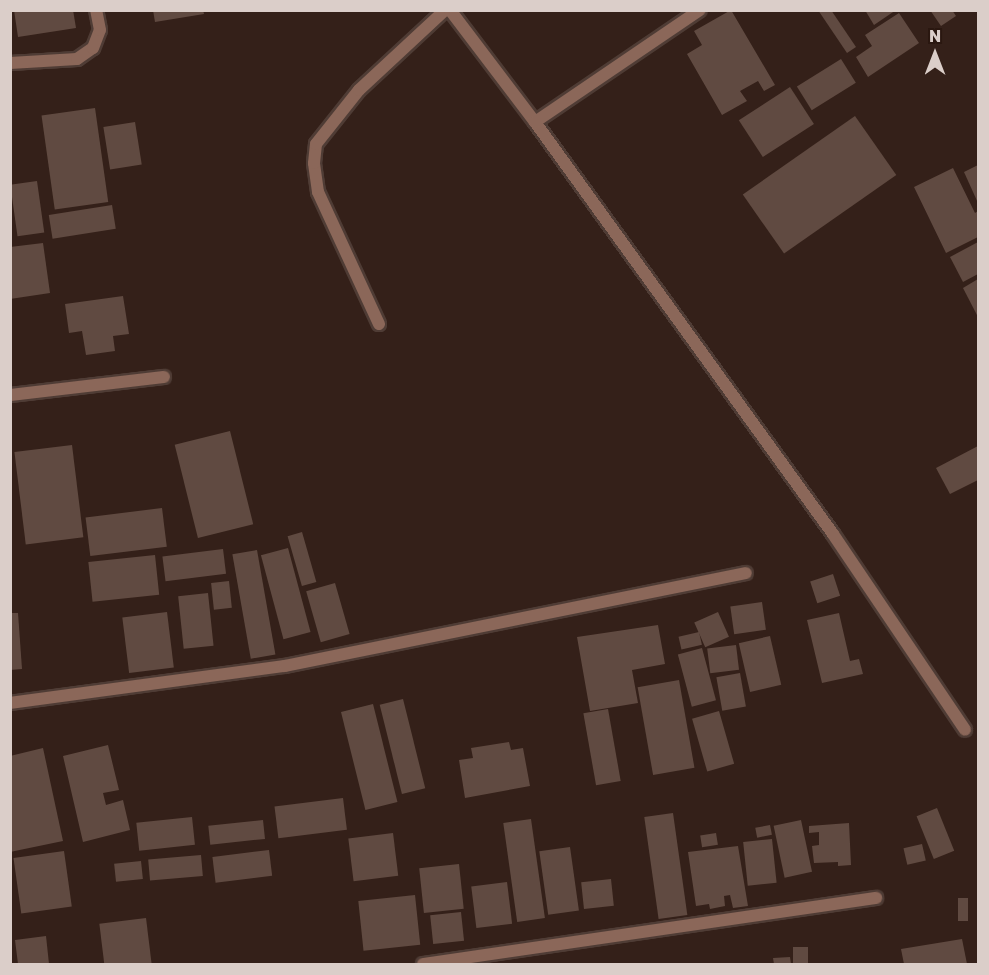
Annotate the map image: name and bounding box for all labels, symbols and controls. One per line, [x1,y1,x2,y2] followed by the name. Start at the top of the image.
[905,24,965,84] north arrow
[929,26,941,46] text: N

